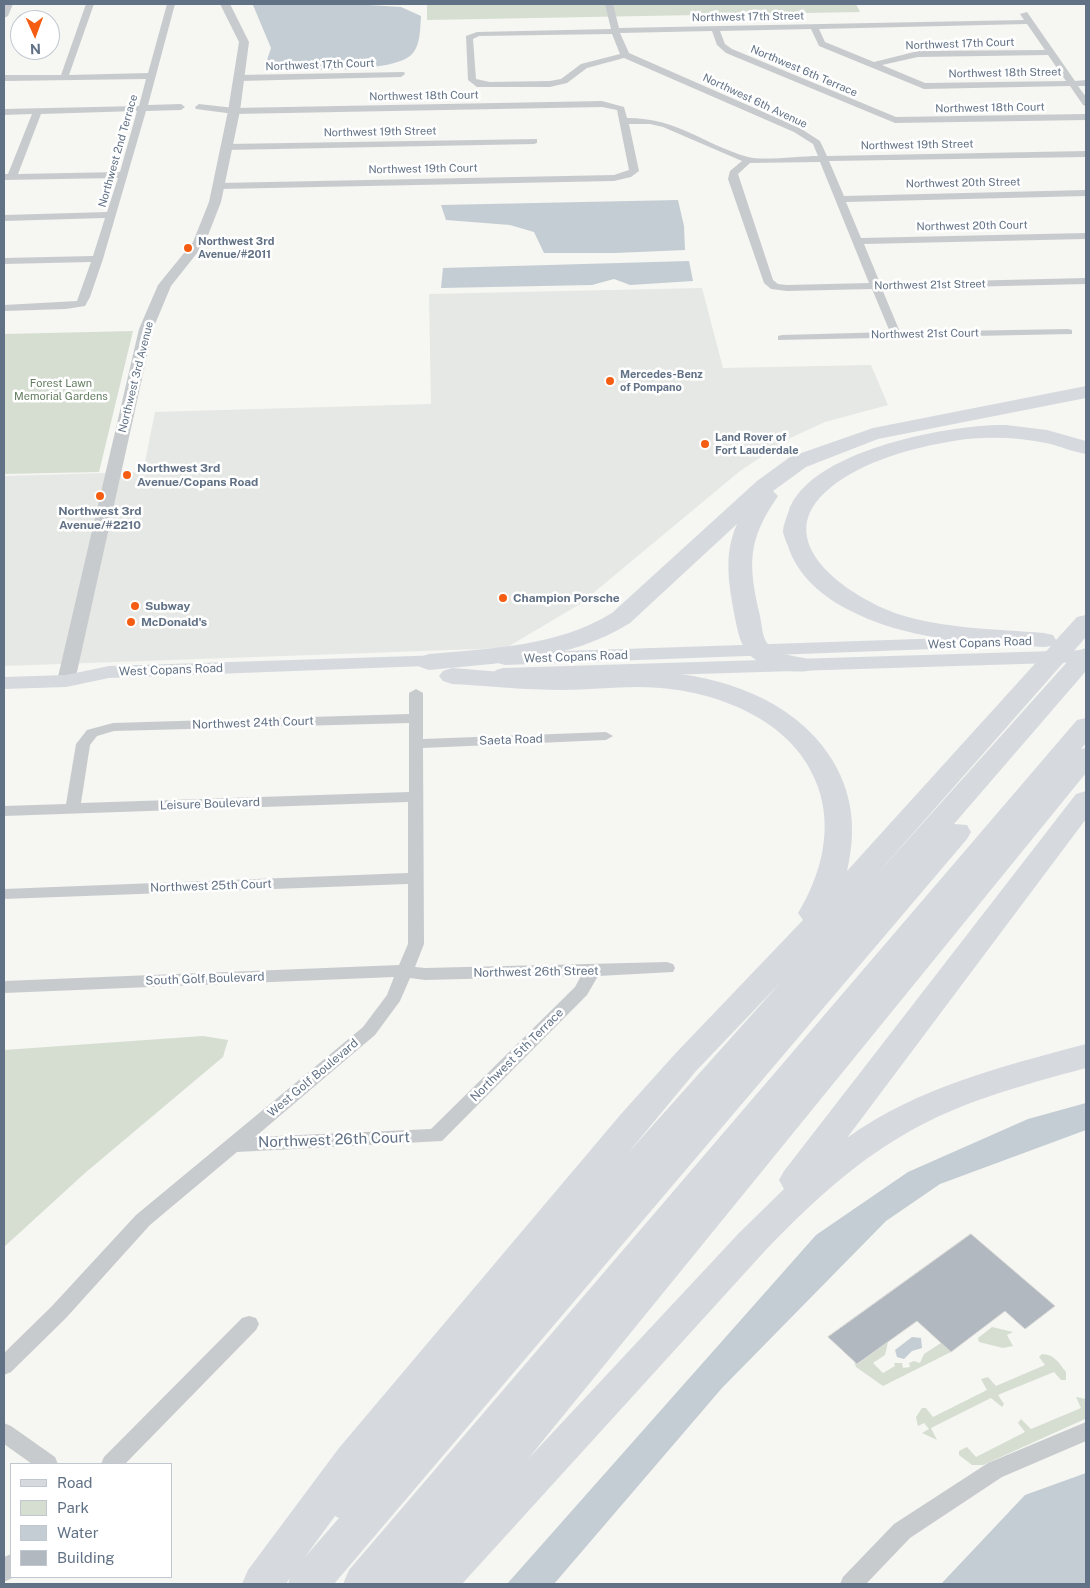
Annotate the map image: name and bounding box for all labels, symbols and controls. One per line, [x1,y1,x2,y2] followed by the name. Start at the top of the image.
[692,9,804,25] street label: Northwest 17th Street
[10,10,60,60] north arrow
[905,36,1015,52] street label: Northwest 17th Court
[30,41,41,57] text: N
[749,42,859,100] street label: Northwest 6th Terrace
[265,57,375,73] street label: Northwest 17th Court
[948,65,1062,81] street label: Northwest 18th Street
[701,71,809,131] street label: Northwest 6th Avenue
[369,88,479,104] street label: Northwest 18th Court
[96,93,140,209] street label: Northwest 2nd Terrace
[935,100,1045,116] street label: Northwest 18th Court
[323,124,437,140] street label: Northwest 19th Street
[860,137,974,153] street label: Northwest 19th Street
[368,161,478,177] street label: Northwest 19th Court
[906,175,1020,191] street label: Northwest 20th Street
[916,218,1028,234] street label: Northwest 20th Court
[198,235,274,261] place label: Northwest 3rd Avenue/#2011
[182,242,194,254] marker: Northwest 3rd Avenue/#2011
[874,277,986,293] street label: Northwest 21st Street
[116,320,156,434] street label: Northwest 3rd Avenue
[871,326,979,342] street label: Northwest 21st Court
[620,368,703,394] place label: Mercedes-Benz of Pompano
[604,375,616,387] marker: Mercedes-Benz of Pompano
[14,377,108,403] park label: Forest Lawn Memorial Gardens
[715,431,799,457] place label: Land Rover of Fort Lauderdale
[699,438,711,450] marker: Land Rover of Fort Lauderdale
[137,461,258,489] place label: Northwest 3rd Avenue/Copans Road
[121,469,133,481] marker: Northwest 3rd Avenue/Copans Road
[94,490,106,502] marker: Northwest 3rd Avenue/#2210
[58,504,142,532] place label: Northwest 3rd Avenue/#2210
[513,591,620,605] place label: Champion Porsche
[497,592,509,604] marker: Champion Porsche
[145,599,190,613] place label: Subway
[129,600,141,612] marker: Subway
[141,615,207,629] place label: McDonald's
[125,616,137,628] marker: McDonald's
[928,634,1032,652] street label: West Copans Road
[524,648,628,666] street label: West Copans Road
[119,661,223,679] street label: West Copans Road
[192,714,314,732] street label: Northwest 24th Court
[479,732,543,748] street label: Saeta Road
[160,795,260,813] street label: Leisure Boulevard
[150,877,272,895] street label: Northwest 25th Court
[473,964,599,980] street label: Northwest 26th Street
[145,970,265,988] street label: South Golf Boulevard
[468,1006,566,1104] street label: Northwest 5th Terrace
[265,1036,361,1120] street label: West Golf Boulevard
[258,1128,410,1152] street label: Northwest 26th Court
[10,1463,172,1578] legend
[57,1474,93,1491] text: Road
[57,1499,89,1516] text: Park
[57,1524,99,1541] text: Water
[57,1549,115,1566] text: Building

